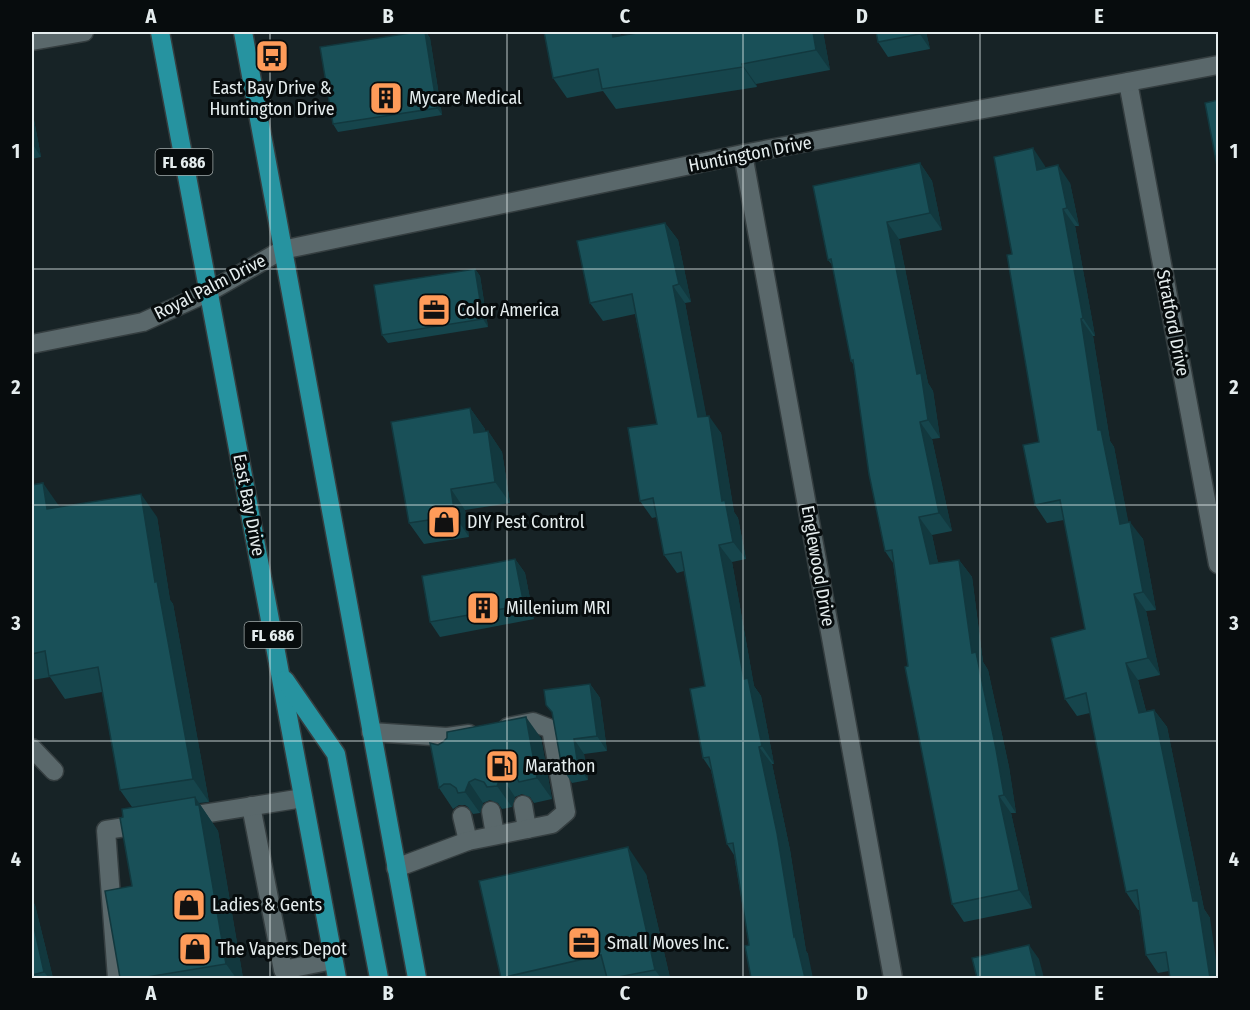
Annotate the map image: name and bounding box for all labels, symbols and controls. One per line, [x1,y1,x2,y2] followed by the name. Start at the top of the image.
[145,4,158,28] text: A
[382,4,394,28] text: B
[620,4,631,28] text: C
[856,4,868,28] text: D
[1094,4,1104,28] text: E
[254,38,290,74] bus stop icon: East Bay Drive & Huntington Drive
[209,77,335,120] place label: East Bay Drive & Huntington Drive
[368,80,404,116] building icon: Mycare Medical
[409,87,522,109] place label: Mycare Medical
[687,131,814,177] street label: Huntington Drive
[12,139,20,163] text: 1
[1230,139,1238,163] text: 1
[156,149,213,175] road number: FL 686
[150,249,270,325] street label: Royal Palm Drive
[1152,268,1194,378] street label: Stratford Drive
[416,292,452,328] office icon: Color America
[457,299,559,321] place label: Color America
[10,375,21,399] text: 2
[1228,375,1239,399] text: 2
[228,452,270,558] street label: East Bay Drive
[426,504,462,540] shop icon: DIY Pest Control
[797,504,839,628] street label: Englewood Drive
[467,511,585,533] place label: DIY Pest Control
[465,590,501,626] building icon: Millenium MRI
[506,597,610,619] place label: Millenium MRI
[10,611,21,635] text: 3
[1228,611,1239,635] text: 3
[244,622,302,648] road number: FL 686
[484,748,520,784] fuel station icon: Marathon
[525,755,596,777] place label: Marathon
[11,847,21,871] text: 4
[1229,847,1239,871] text: 4
[171,887,207,923] shop icon: Ladies & Gents
[212,894,322,916] place label: Ladies & Gents
[566,925,602,961] office icon: Small Moves Inc.
[177,931,213,967] shop icon: The Vapers Depot
[607,932,729,954] place label: Small Moves Inc.
[218,938,347,960] place label: The Vapers Depot
[145,981,158,1005] text: A
[382,981,394,1005] text: B
[620,981,631,1005] text: C
[856,981,868,1005] text: D
[1094,981,1104,1005] text: E

